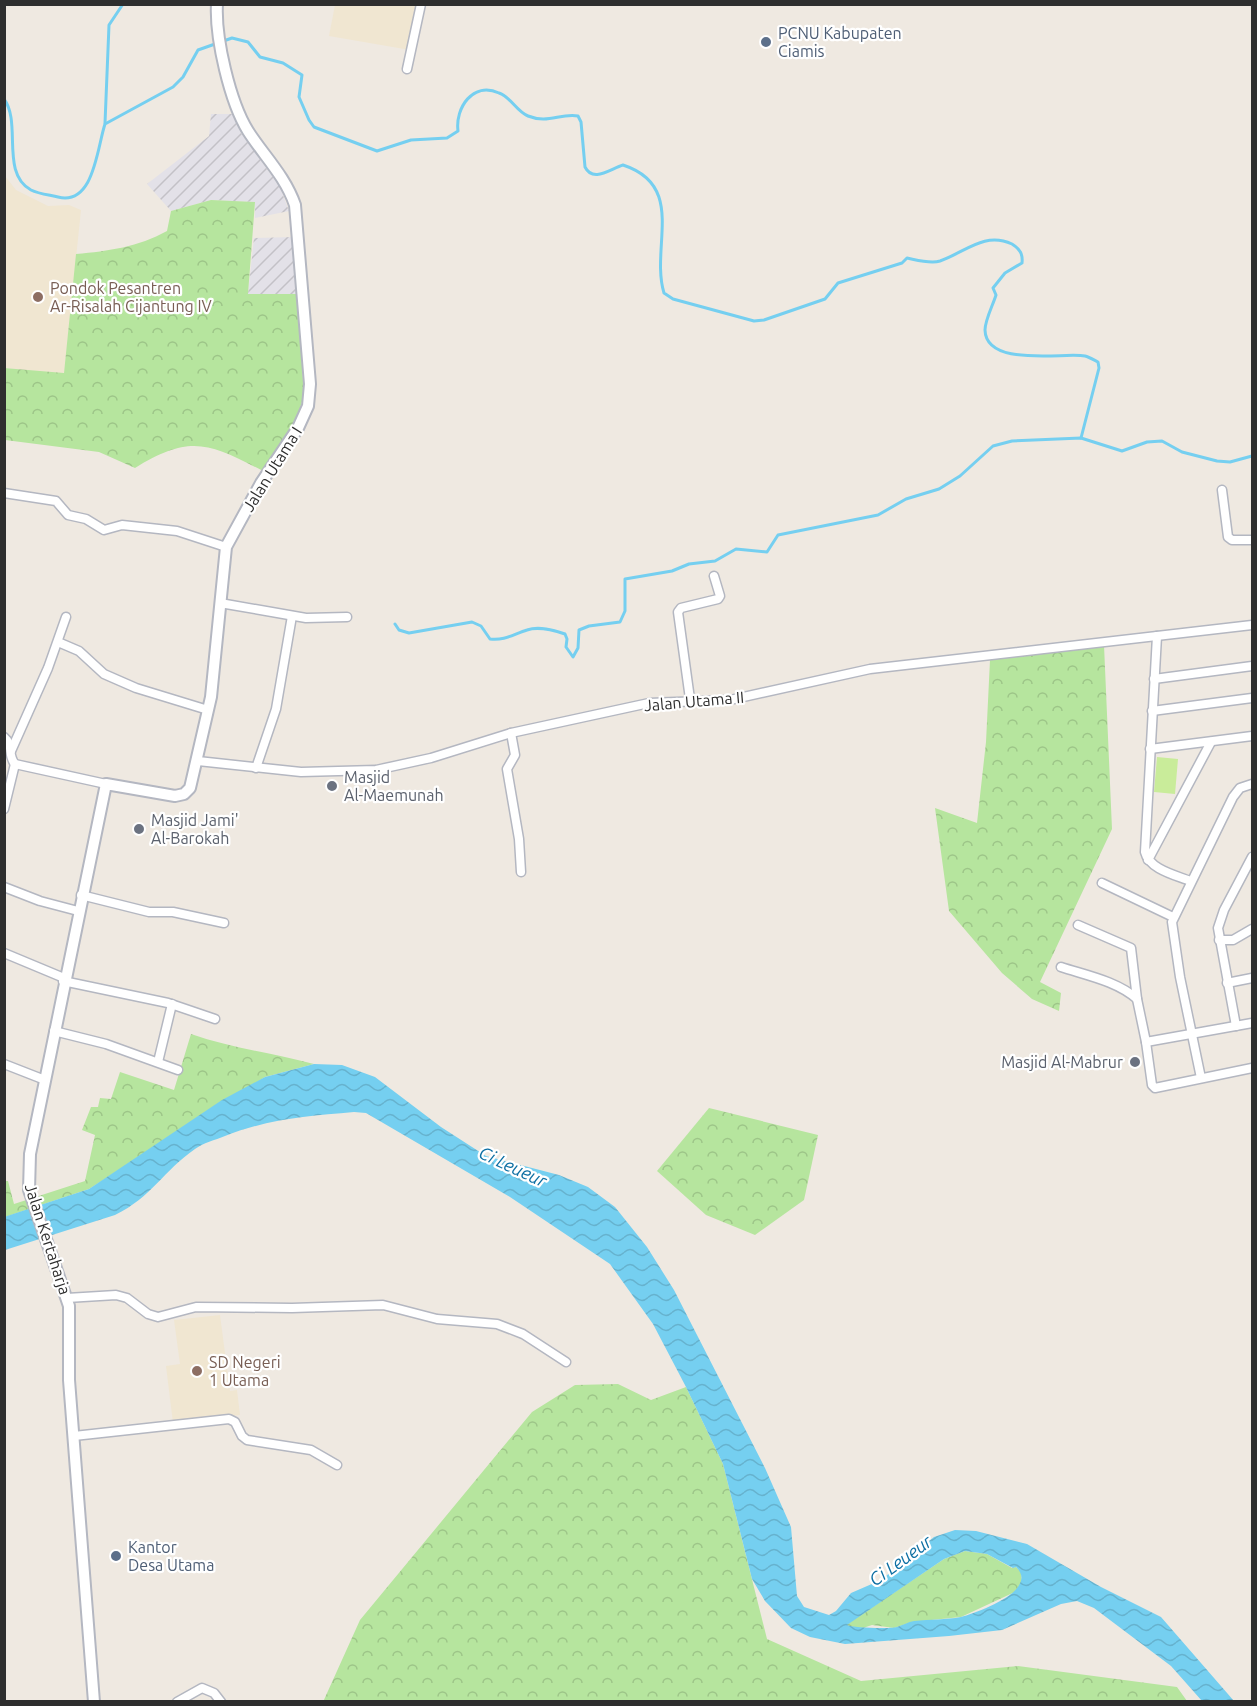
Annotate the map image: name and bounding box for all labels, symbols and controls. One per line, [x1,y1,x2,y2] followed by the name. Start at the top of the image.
[778,24,902,60] place label: PCNU Kabupaten Ciamis
[759,35,773,49] marker: PCNU Kabupaten Ciamis
[50,279,212,315] place label: Pondok Pesantren Ar-Risalah Cijantung IV
[31,290,45,304] marker: Pondok Pesantren Ar-Risalah Cijantung IV
[239,423,305,515] street label: Jalan Utama I
[643,688,745,714] street label: Jalan Utama II
[344,768,444,804] place label: Masjid Al-Maemunah
[325,779,339,793] marker: Masjid Al-Maemunah
[151,811,239,847] place label: Masjid Jami' Al-Barokah
[132,822,146,836] marker: Masjid Jami' Al-Barokah
[1001,1053,1123,1071] place label: Masjid Al-Mabrur
[1128,1055,1142,1069] marker: Masjid Al-Mabrur
[476,1142,551,1191] water label: Ci Leueur
[22,1181,74,1297] street label: Jalan Kertaharja
[209,1353,281,1389] place label: SD Negeri 1 Utama
[190,1364,204,1378] marker: SD Negeri 1 Utama
[865,1530,936,1589] water label: Ci Leueur
[128,1538,214,1574] place label: Kantor Desa Utama
[109,1549,123,1563] marker: Kantor Desa Utama

